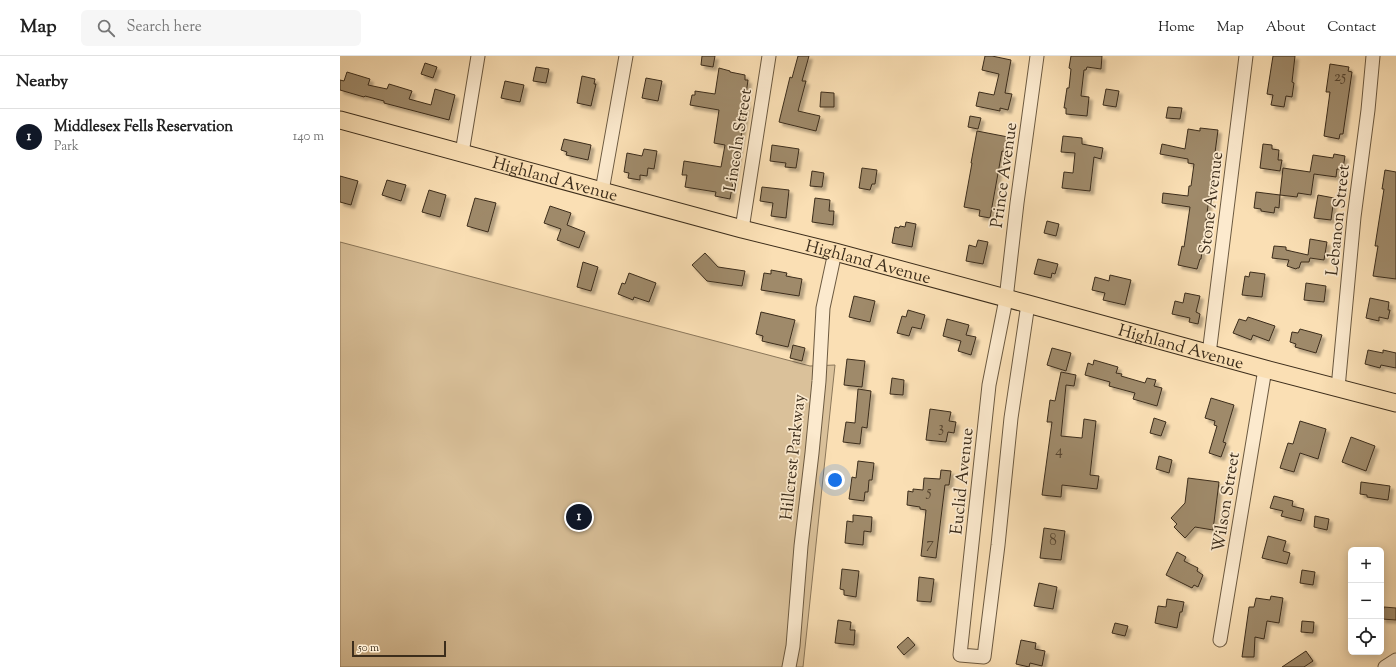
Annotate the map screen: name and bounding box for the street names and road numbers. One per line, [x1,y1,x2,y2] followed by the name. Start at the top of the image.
[719,87,759,194] street label: Lincoln Street
[986,121,1024,230] street label: Prince Avenue
[1194,150,1230,256] street label: Stone Avenue
[489,152,620,209] street label: Highland Avenue
[1321,163,1357,277] street label: Lebanon Street
[803,235,933,291] street label: Highland Avenue
[1115,319,1246,377] street label: Highland Avenue
[775,392,813,521] street label: Hillcrest Parkway
[945,427,981,536] street label: Euclid Avenue
[1207,450,1247,554] street label: Wilson Street

